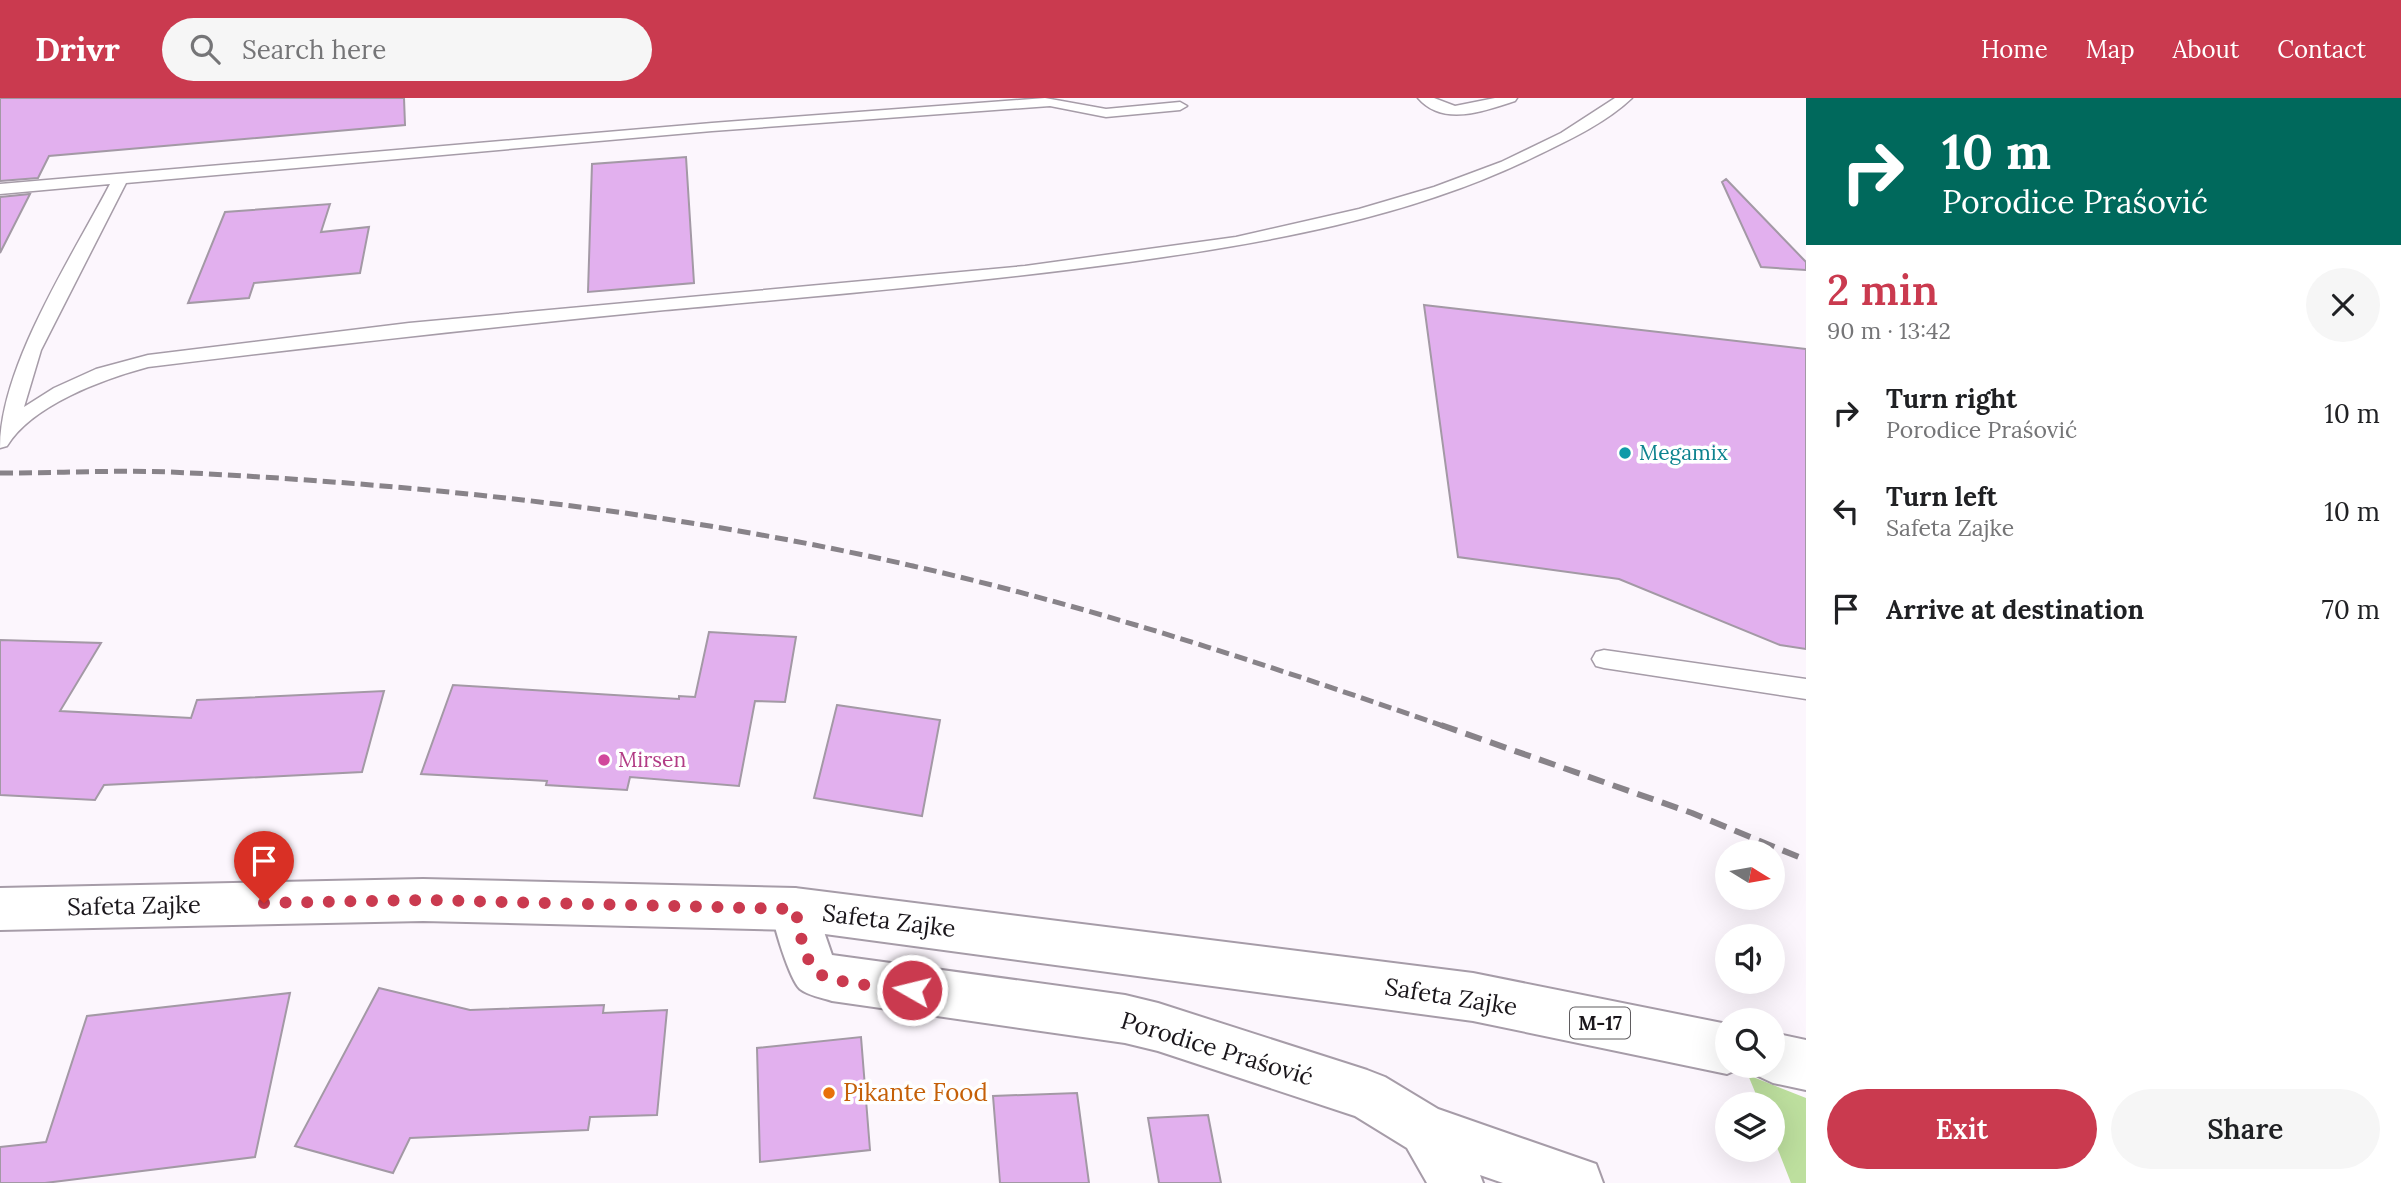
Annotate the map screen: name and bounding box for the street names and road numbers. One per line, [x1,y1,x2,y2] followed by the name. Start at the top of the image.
[67,889,201,922] street label: Safeta Zajke
[821,897,957,944] street label: Safeta Zajke
[1383,971,1520,1022] street label: Safeta Zajke
[1117,1005,1317,1093] street label: Porodice Praśović
[1570,1007,1630,1038] road number: M-17

